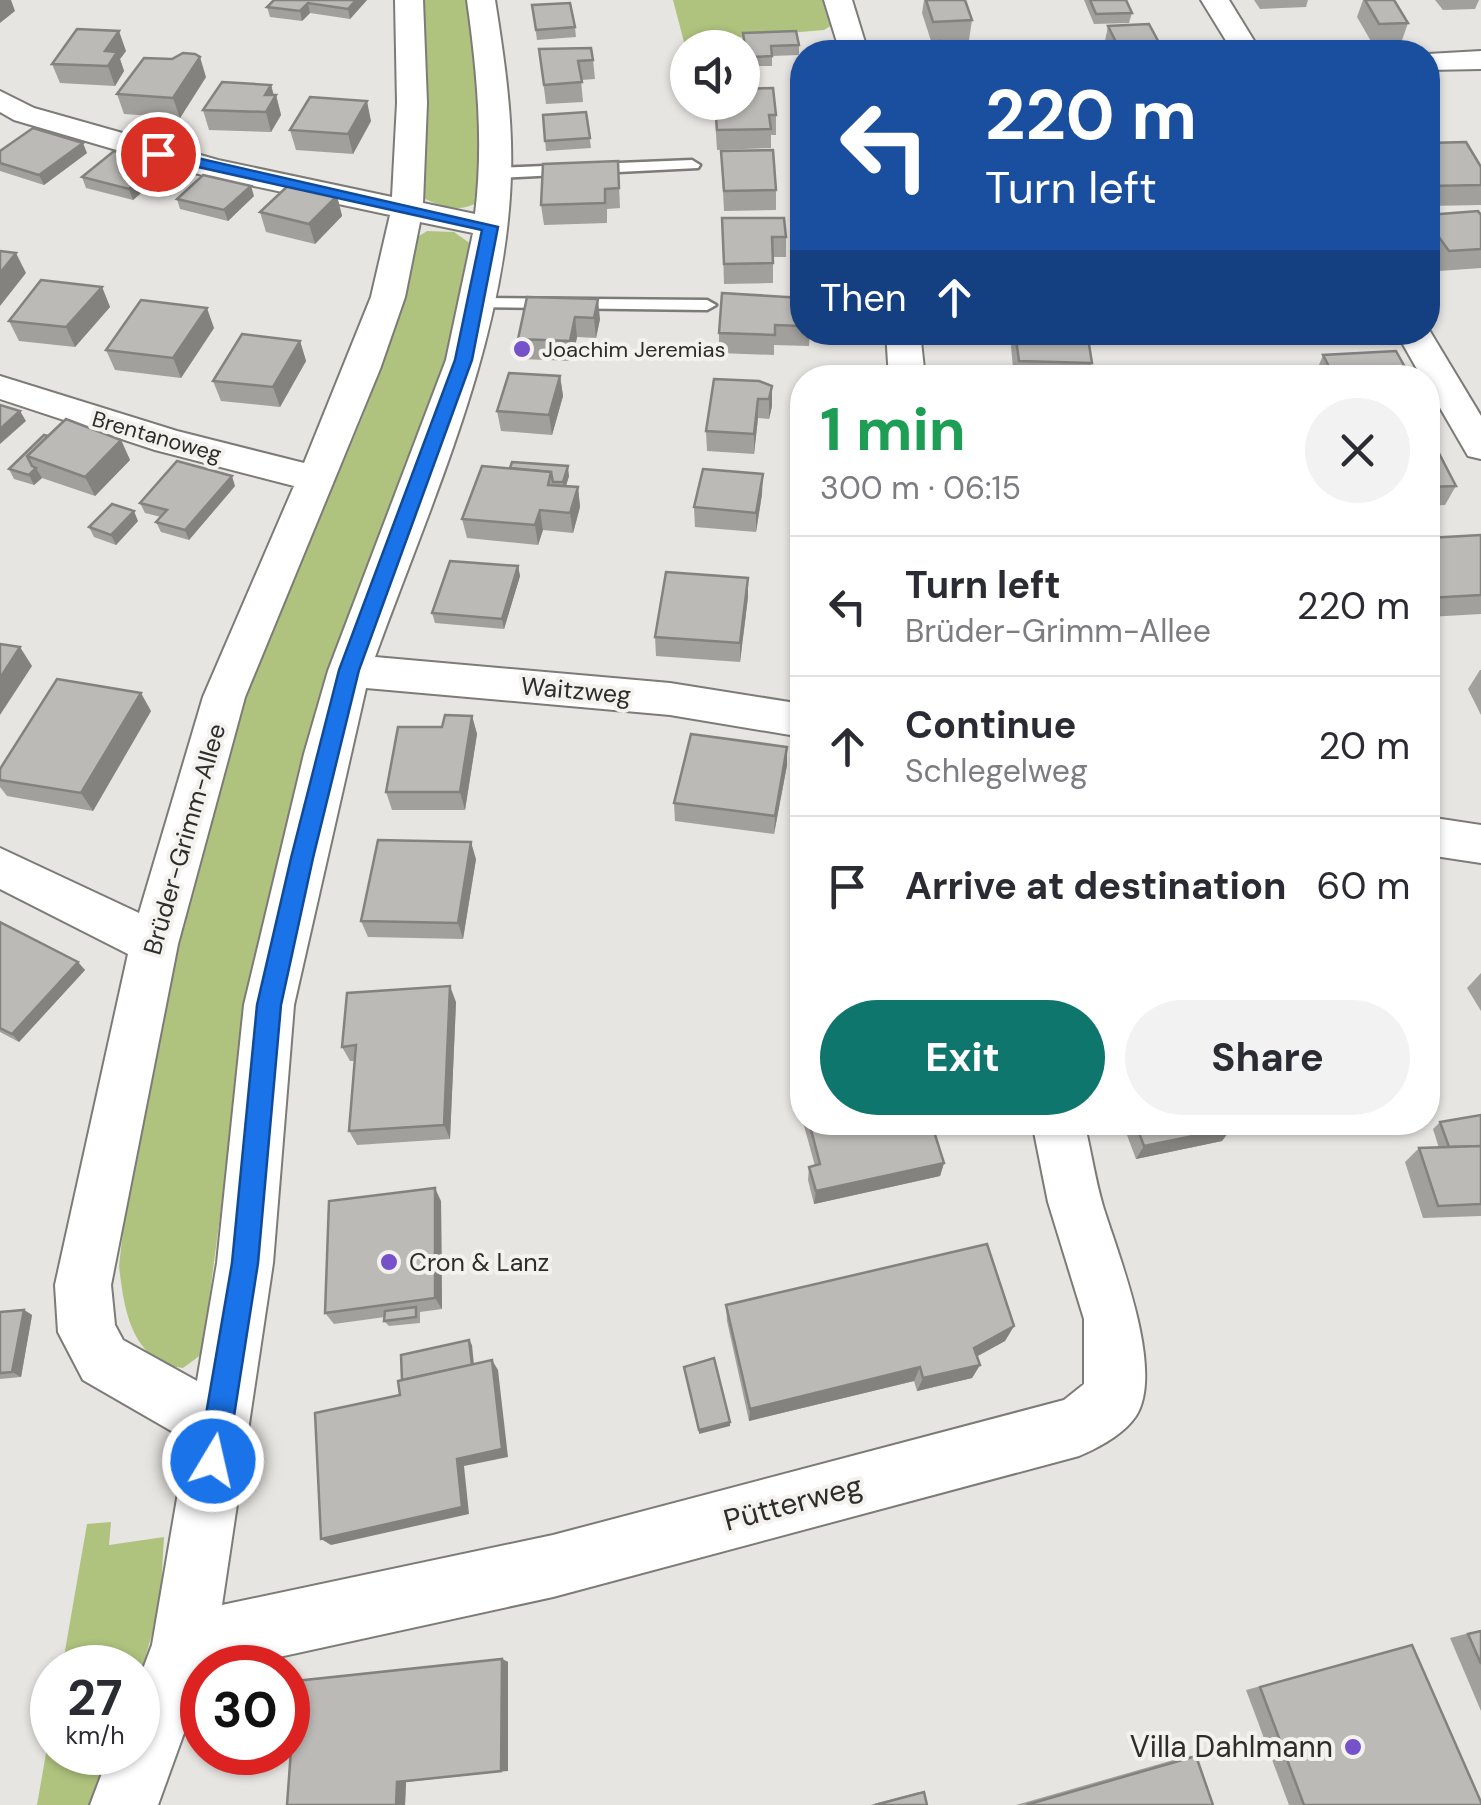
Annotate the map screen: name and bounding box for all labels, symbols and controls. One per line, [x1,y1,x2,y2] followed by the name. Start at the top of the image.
[670,30,760,120] map controls
[670,30,760,120] button: sound
[985,70,1197,161] text: 220 m
[820,80,950,210] icon: left
[116,112,201,197] pin
[131,127,186,182] icon: arrive
[985,158,1157,217] text: Turn left
[927,270,982,325] icon: ahead
[820,273,907,323] text: Then
[542,335,726,364] place label: Joachim Jeremias
[511,338,533,360] marker: Joachim Jeremias
[820,390,966,469] text: 1 min
[1305,398,1410,503] button: close
[89,404,225,469] street label: Brentanoweg
[820,467,1021,509] text: 300 m · 06:15
[905,560,1061,610] text: Turn left
[820,579,875,634] icon: left
[1297,581,1410,631] text: 220 m
[905,610,1211,652] text: Brüder-Grimm-Allee
[519,669,632,712] street label: Waitzweg
[905,700,1076,750] text: Continue
[820,719,875,774] icon: ahead
[136,720,233,959] street label: Brüder-Grimm-Allee
[1319,721,1410,771] text: 20 m
[905,750,1088,792] text: Schlegelweg
[820,859,875,914] icon: arrive
[905,861,1287,911] text: Arrive at destination
[1317,861,1410,911] text: 60 m
[820,1000,1105,1115] button: Exit
[1125,1000,1410,1115] button: Share
[409,1246,549,1279] place label: Cron & Lanz
[378,1251,400,1273] marker: Cron & Lanz
[161,1409,265,1513] position arrow
[719,1465,866,1540] street label: Pütterweg
[180,1645,310,1775] speed limit sign: 30
[67,1665,123,1731] text: 27
[65,1719,125,1752] text: km/h
[1130,1727,1333,1766] place label: Villa Dahlmann
[1342,1736,1364,1758] marker: Villa Dahlmann

